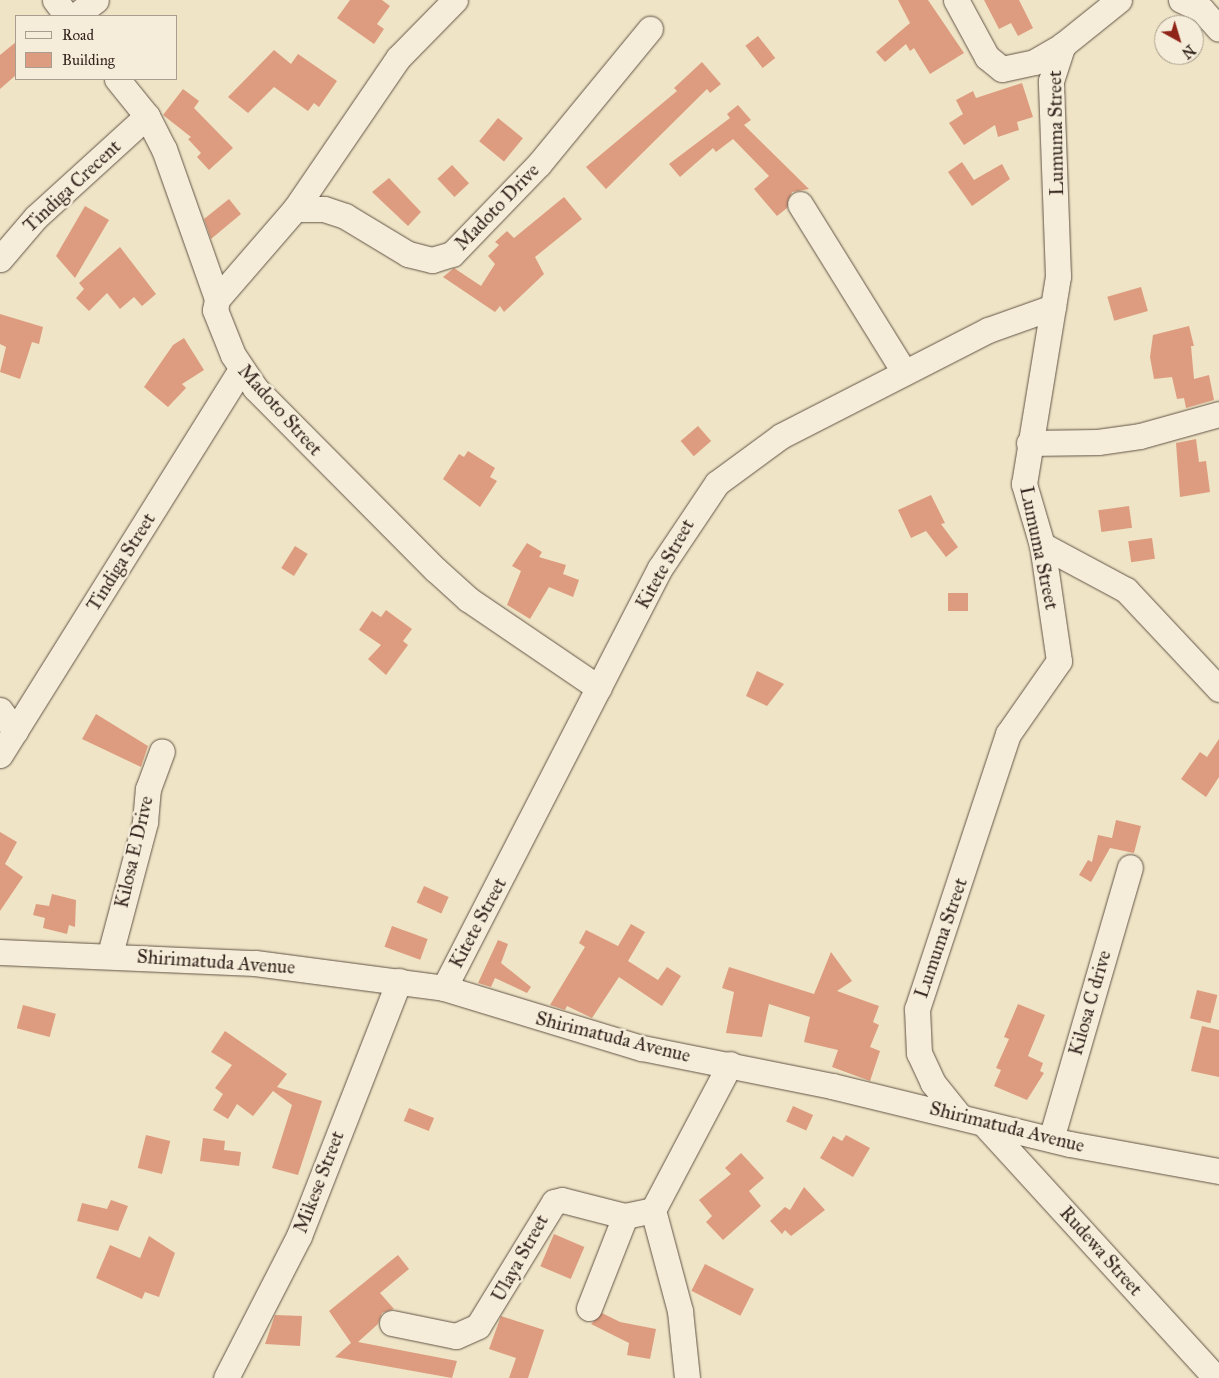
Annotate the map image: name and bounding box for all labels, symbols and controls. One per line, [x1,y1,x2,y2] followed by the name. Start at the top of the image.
[15,15,178,80] legend
[1154,15,1204,65] north arrow
[62,26,94,44] text: Road
[1178,41,1198,62] text: N
[62,51,115,69] text: Building
[1044,70,1068,196] street label: Lumuma Street
[19,135,125,237] street label: Tindiga Crecent
[450,159,544,255] street label: Madoto Drive
[233,360,327,460] street label: Madoto Street
[1015,484,1063,612] street label: Lumuma Street
[82,509,160,615] street label: Tindiga Street
[631,515,699,613] street label: Kitete Street
[110,794,158,910] street label: Kilosa E Drive
[445,874,511,972] street label: Kitete Street
[910,875,972,1001] street label: Lumuma Street
[136,945,296,979] street label: Shirimatuda Avenue
[1064,948,1116,1058] street label: Kilosa C drive
[533,1007,693,1067] street label: Shirimatuda Avenue
[927,1097,1087,1157] street label: Shirimatuda Avenue
[289,1128,349,1236] street label: Mikese Street
[1055,1202,1147,1300] street label: Rudewa Street
[487,1210,553,1306] street label: Ulaya Street

